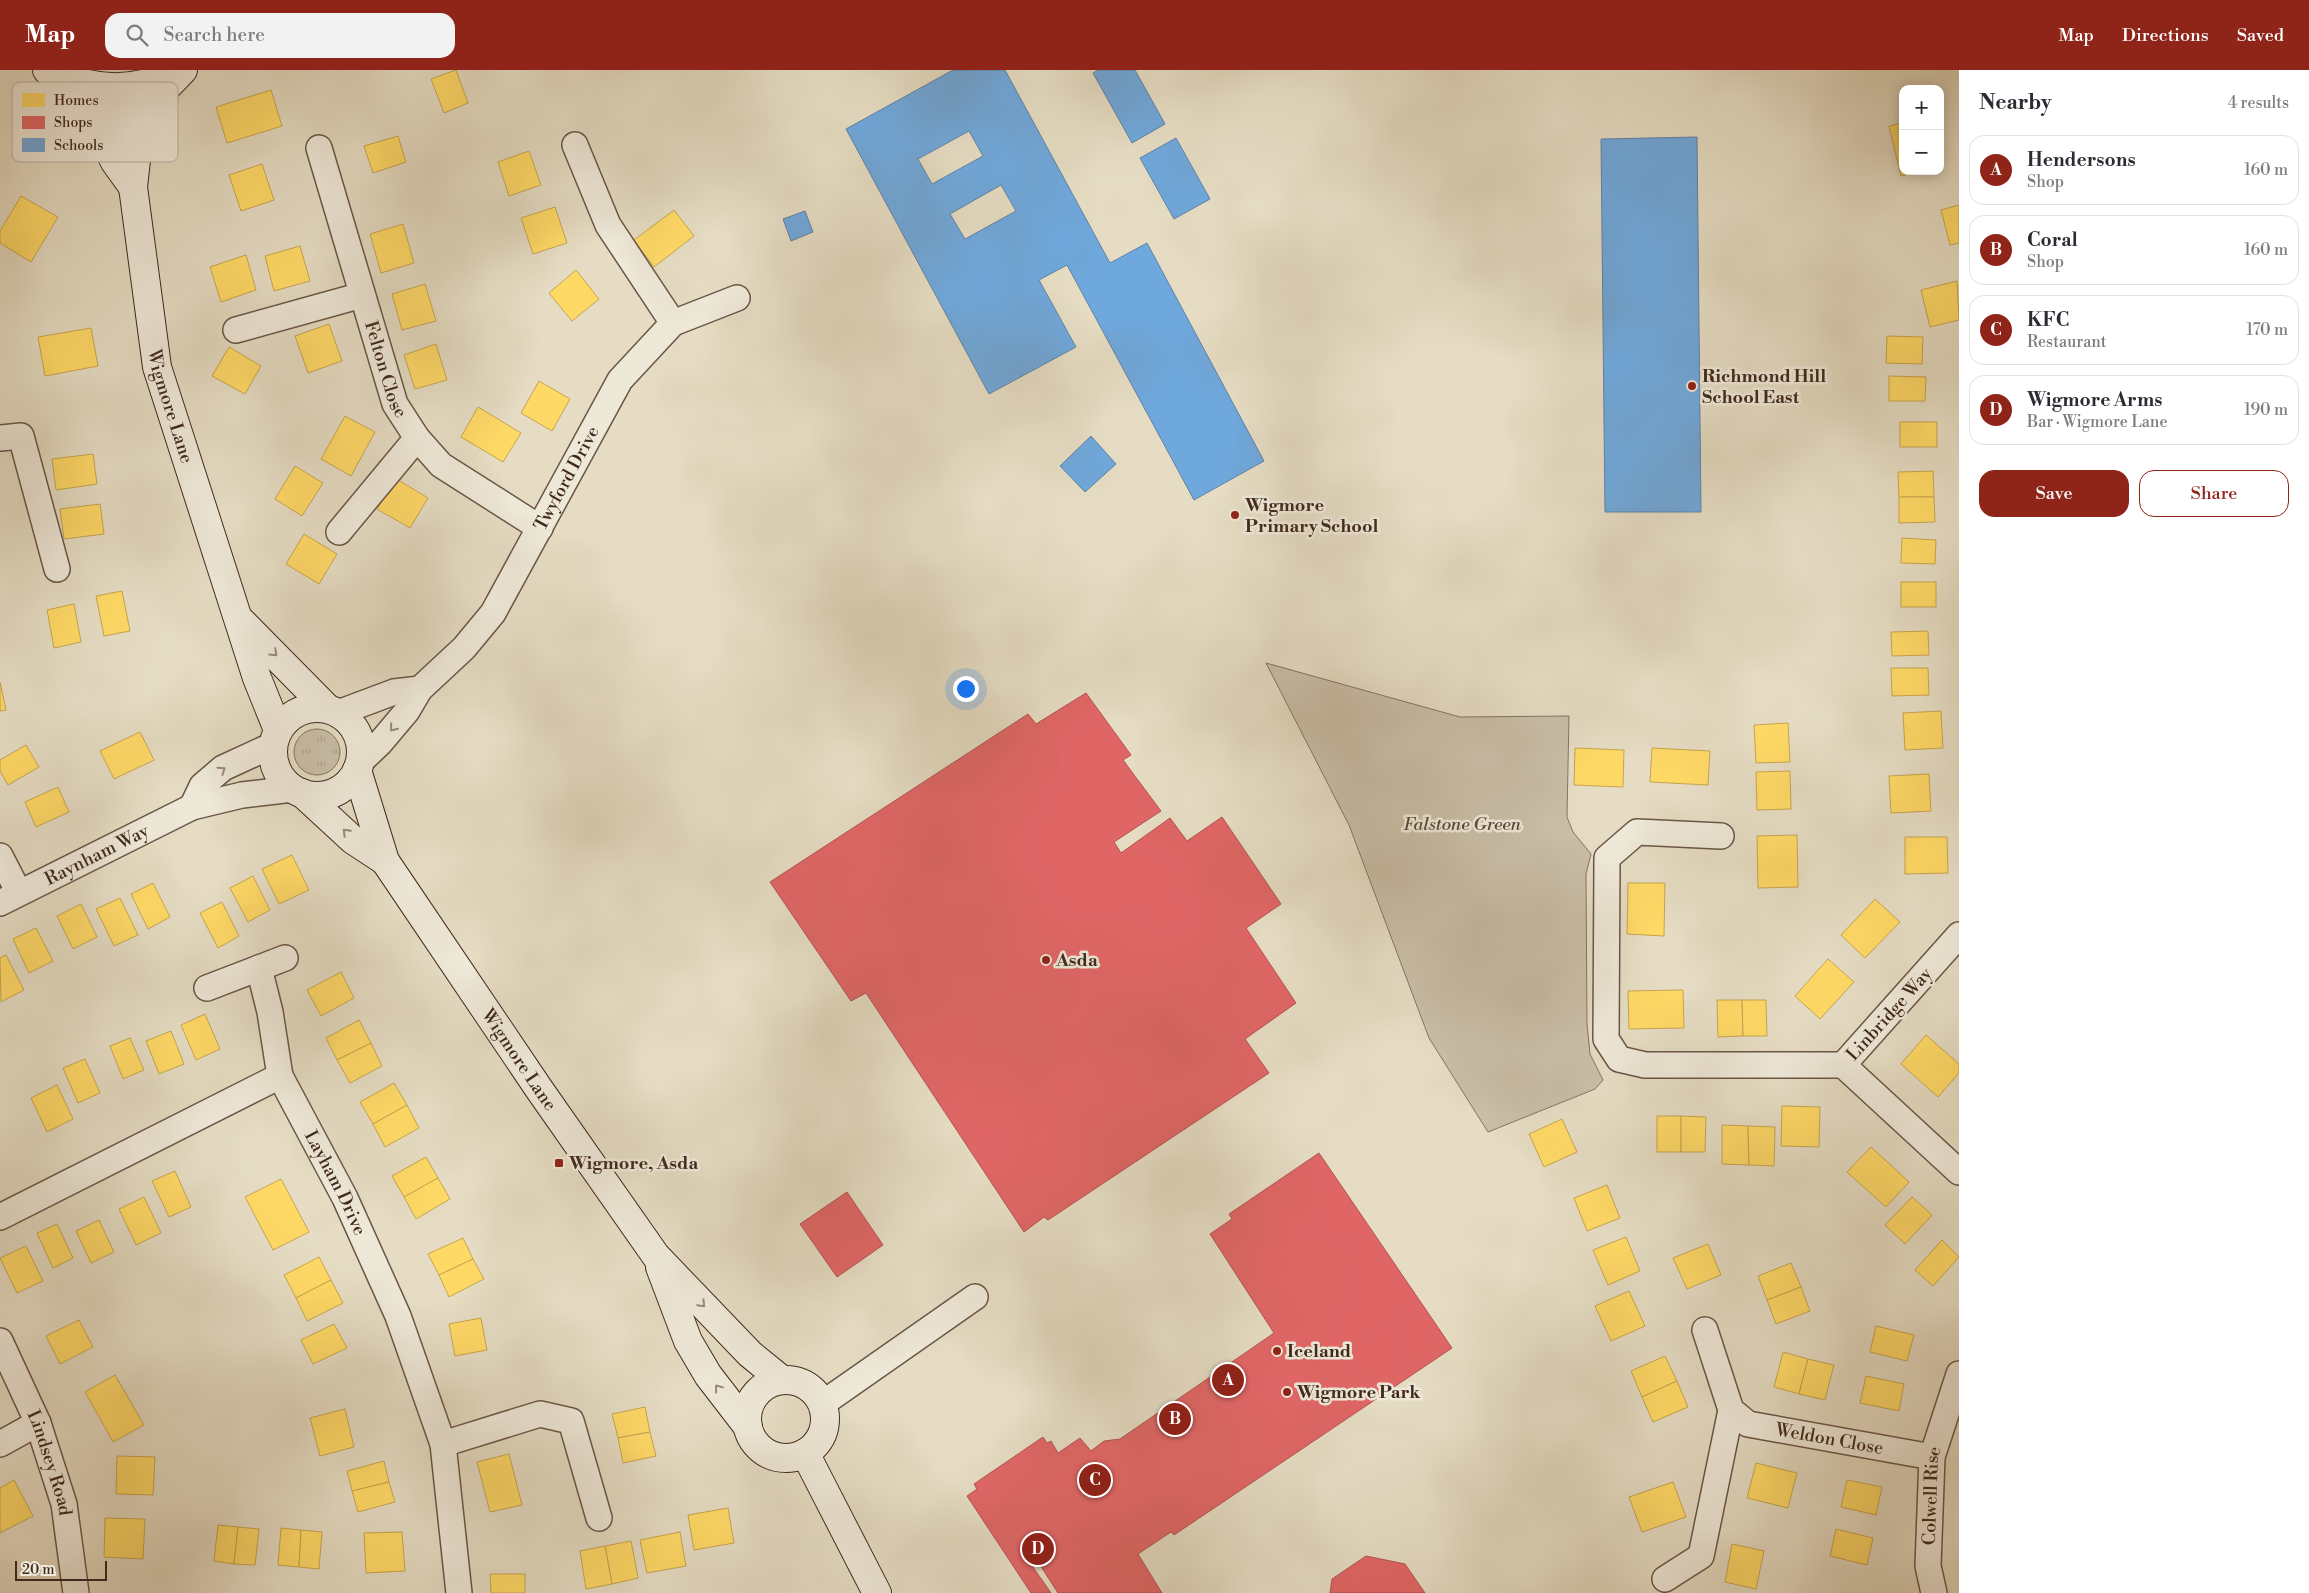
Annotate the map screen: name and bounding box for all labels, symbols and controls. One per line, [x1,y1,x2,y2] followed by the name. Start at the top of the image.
[105,13,455,58] search box
[25,20,75,50] text: Map
[123,21,151,49] icon: search
[163,23,265,47] text: Search here
[2058,24,2094,47] text: Map
[2122,24,2209,47] text: Directions
[2237,24,2284,47] text: Saved
[12,82,178,162] legend
[1899,85,1944,175] map controls
[1899,85,1944,130] button: +
[1979,90,2052,116] text: Nearby
[54,92,99,110] text: Homes
[2228,93,2289,113] text: 4 results
[54,114,92,132] text: Shops
[1899,130,1944,175] button: −
[54,137,103,155] text: Schools
[2027,148,2136,172] text: Hendersons
[1990,160,2002,180] text: A
[2244,160,2288,180] text: 160 m
[2027,172,2064,192] text: Shop
[2027,228,2078,252] text: Coral
[1990,240,2002,260] text: B
[2244,240,2288,260] text: 160 m
[2027,252,2064,272] text: Shop
[2027,308,2069,332] text: KFC
[359,318,412,422] street label: Felton Close
[1990,320,2002,340] text: C
[2246,320,2288,340] text: 170 m
[2027,332,2106,352] text: Restaurant
[143,347,198,466] street label: Wigmore Lane
[1702,365,1826,409] place label: Richmond Hill School East
[1686,380,1698,392] marker: Richmond Hill School East
[2027,388,2162,412] text: Wigmore Arms
[1990,400,2002,420] text: D
[2244,400,2288,420] text: 190 m
[2027,412,2167,432] text: Bar · Wigmore Lane
[529,422,605,535] street label: Twyford Drive
[1979,470,2129,517] button: Save
[2139,470,2289,517] button: Share
[1244,494,1379,538] place label: Wigmore Primary School
[1229,509,1241,521] marker: Wigmore Primary School
[268,647,277,656] one-way arrow
[953,676,979,702] your location
[390,722,398,731] one-way arrow
[216,767,226,776] one-way arrow
[1403,813,1522,836] park label: Falstone Green
[41,819,153,891] street label: Raynham Way
[342,829,351,838] one-way arrow
[1055,949,1098,972] place label: Asda
[1040,954,1052,966] marker: Asda
[1841,963,1938,1066] street label: Linbridge Way
[476,1004,562,1115] street label: Wigmore Lane
[299,1126,371,1239] street label: Layham Drive
[568,1152,698,1175] place label: Wigmore, Asda
[553,1157,565,1169] marker: Wigmore, Asda
[696,1298,705,1307] one-way arrow
[1287,1340,1351,1363] place label: Iceland
[1271,1345,1283,1357] marker: Iceland
[1212,1361,1244,1399] pin: A
[1296,1381,1421,1404] place label: Wigmore Park
[715,1384,724,1394] one-way arrow
[1281,1386,1293,1398] marker: Wigmore Park
[1159,1400,1191,1438] pin: B
[21,1406,77,1518] street label: Lindsey Road
[1773,1418,1885,1460] street label: Weldon Close
[1918,1443,1947,1546] street label: Colwell Rise
[1079,1461,1111,1499] pin: C
[1022,1530,1054,1568] pin: D
[15,1558,108,1581] scale bar
[22,1561,54,1579] text: 20 m

